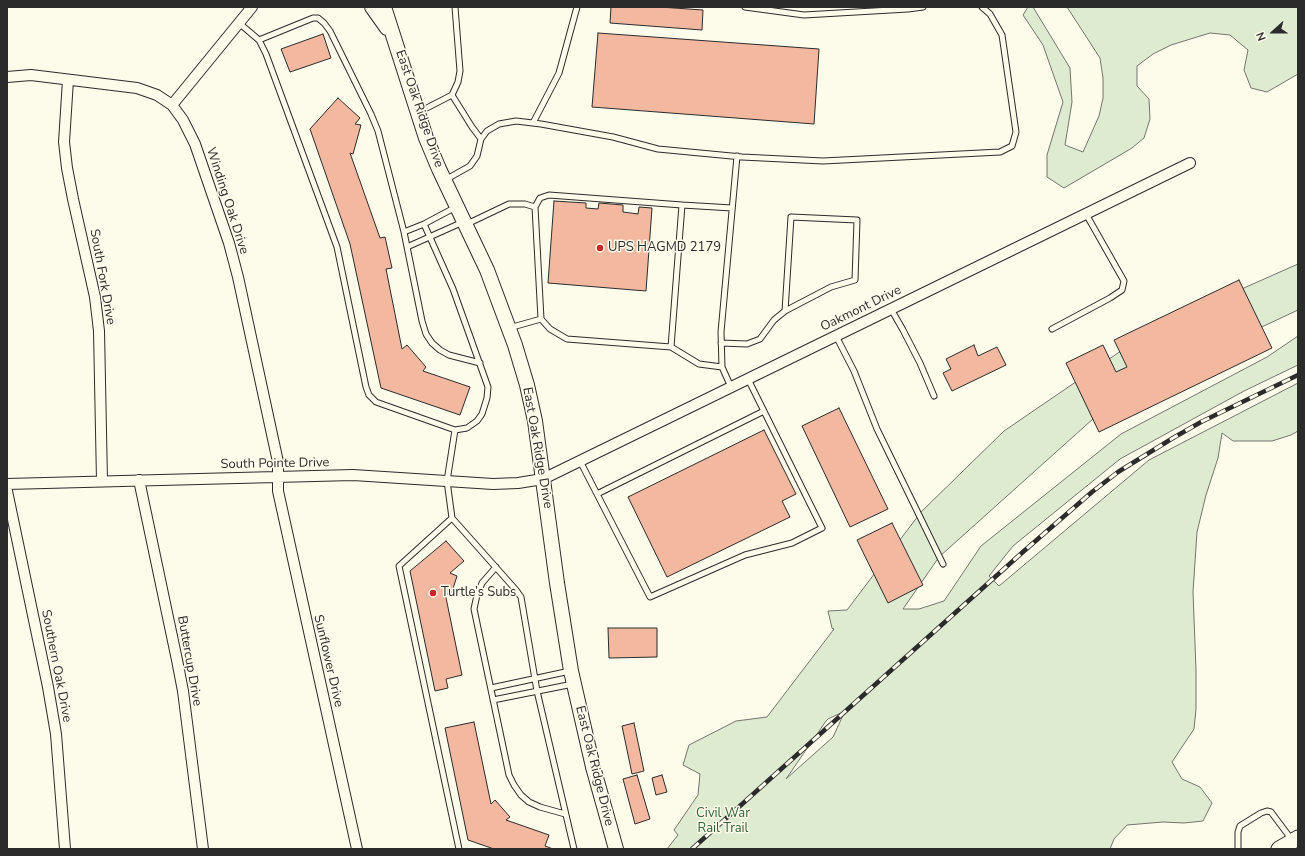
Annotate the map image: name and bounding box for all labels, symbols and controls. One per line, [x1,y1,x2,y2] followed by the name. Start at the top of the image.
[1253,12,1293,52] north arrow
[1253,30,1270,43] text: N
[392,48,446,170] street label: East Oak Ridge Drive
[202,146,252,256] street label: Winding Oak Drive
[86,228,118,326] street label: South Fork Drive
[608,240,721,256] place label: UPS HAGMD 2179
[595,243,605,253] marker: UPS HAGMD 2179
[818,283,904,335] street label: Oakmont Drive
[519,386,555,510] street label: East Oak Ridge Drive
[220,455,330,473] street label: South Pointe Drive
[441,585,516,601] place label: Turtle’s Subs
[428,588,438,598] marker: Turtle’s Subs
[37,608,75,724] street label: Southern Oak Drive
[310,613,346,709] street label: Sunflower Drive
[173,615,205,707] street label: Buttercup Drive
[572,704,616,828] street label: East Oak Ridge Drive
[696,806,750,837] park label: Civil War Rail Trail

